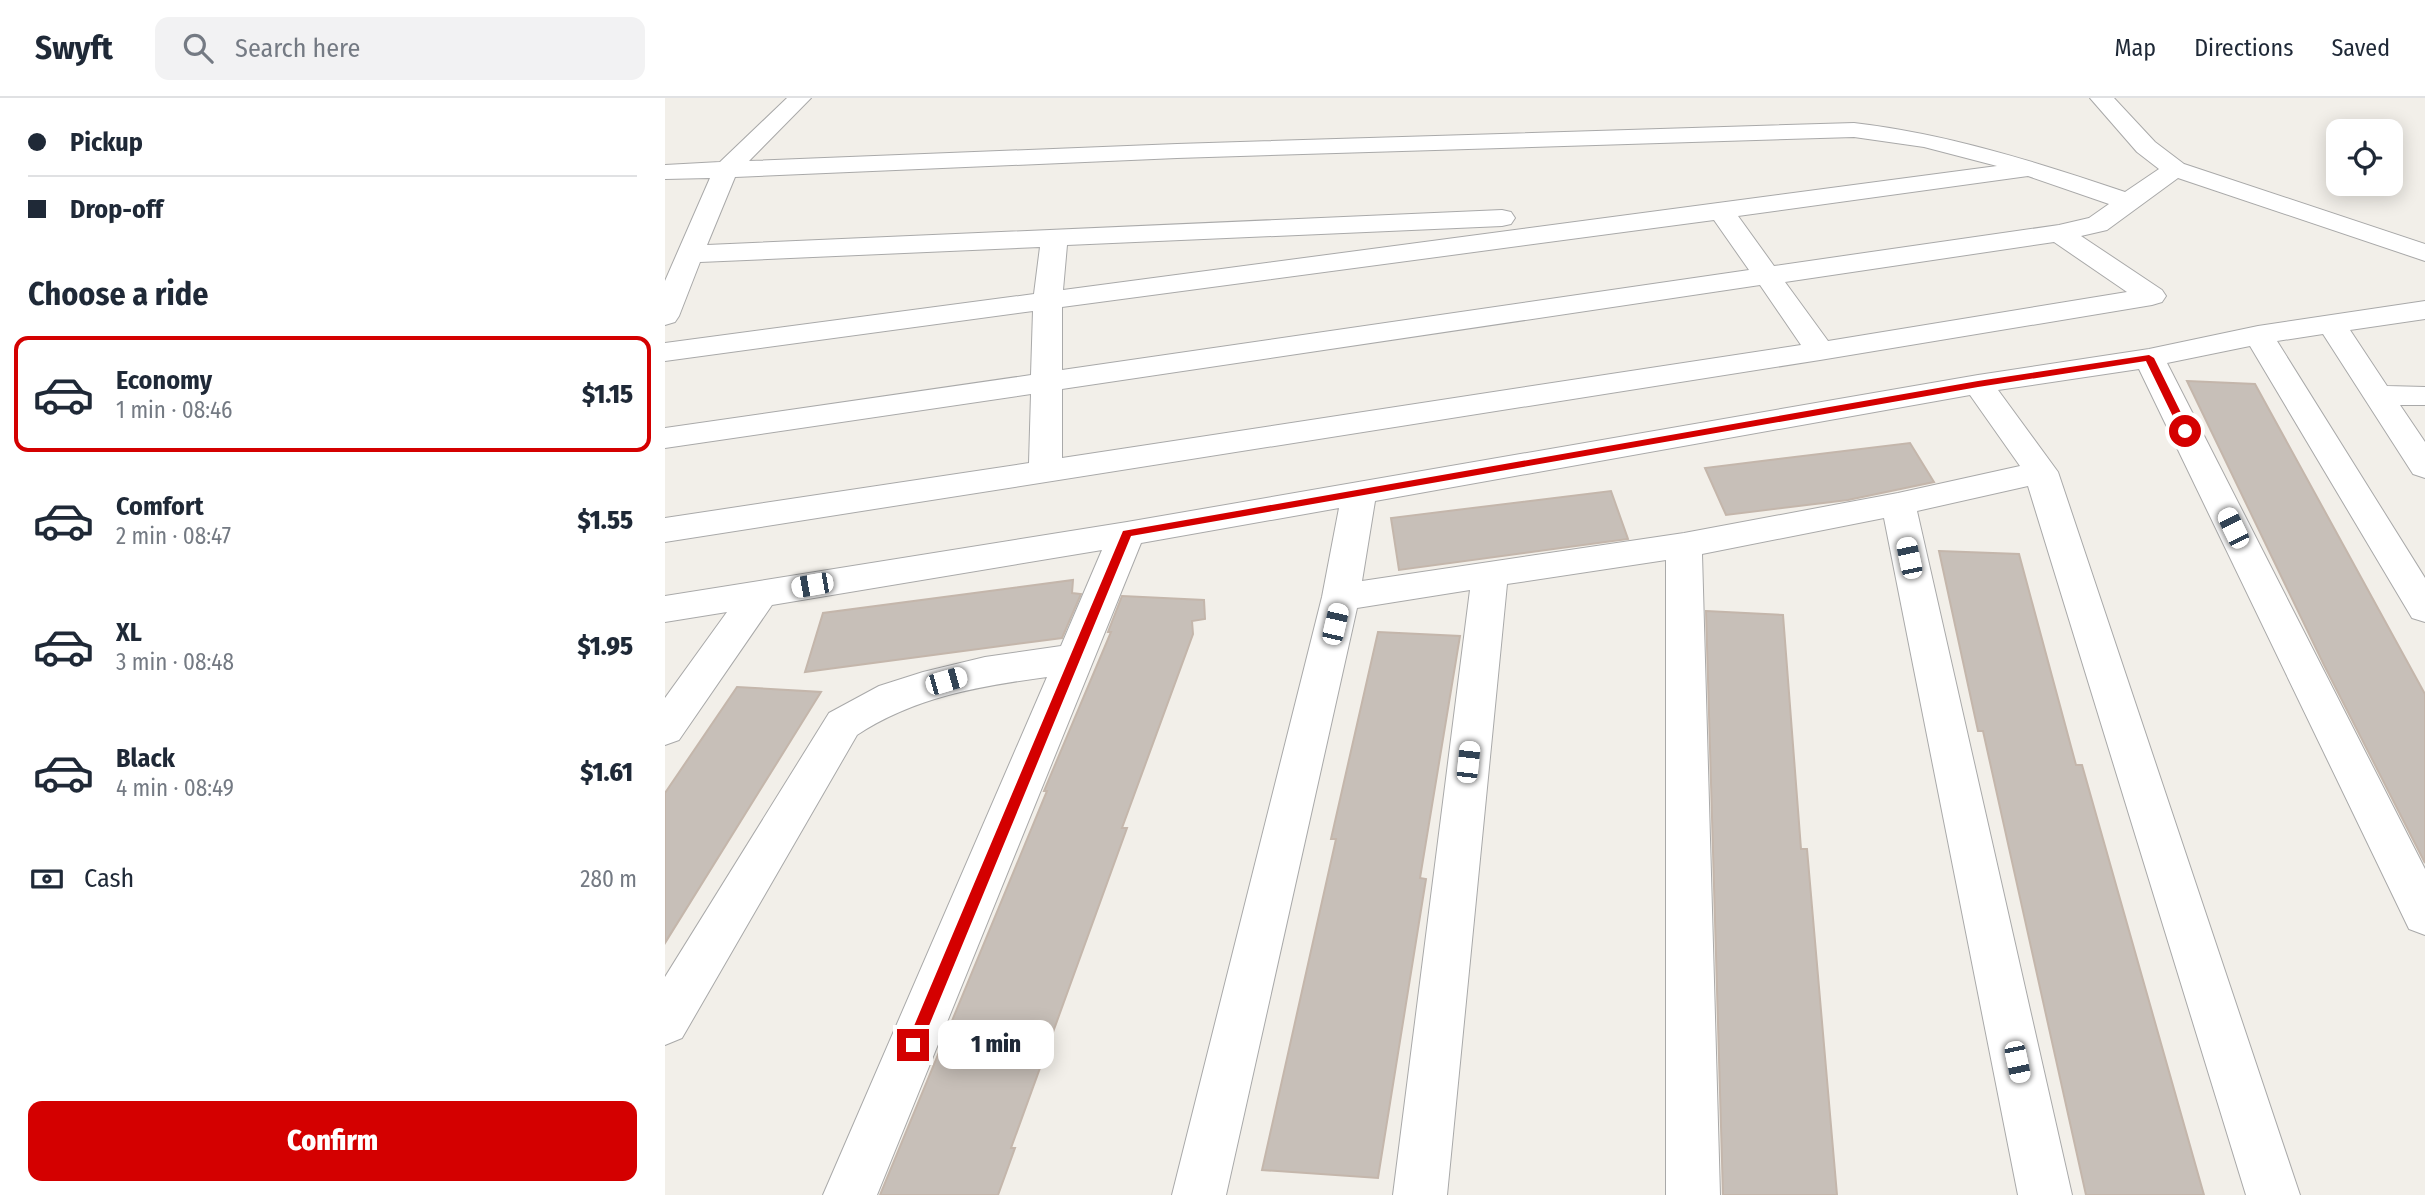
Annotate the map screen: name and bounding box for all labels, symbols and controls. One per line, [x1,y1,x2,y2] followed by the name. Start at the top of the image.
[155,17,645,80] search box
[35,28,113,68] text: Swyft
[179,29,217,67] icon: search
[235,33,360,64] text: Search here
[2115,34,2156,62] text: Map
[2194,34,2293,62] text: Directions
[2331,34,2390,62] text: Saved
[2326,119,2403,196] map controls
[2326,119,2403,196] button: locate
[70,127,143,158] text: Pickup
[70,194,163,225] text: Drop-off
[28,275,209,313] text: Choose a ride
[32,363,95,426] icon: car
[116,365,212,396] text: Economy
[582,379,633,410] text: $1.15
[116,396,232,424] text: 1 min · 08:46
[2169,415,2201,447] route start
[32,489,95,552] icon: car
[116,491,204,522] text: Comfort
[577,505,633,536] text: $1.55
[2215,505,2252,551] car
[116,522,231,550] text: 2 min · 08:47
[1895,535,1924,581] car
[790,571,835,599] car
[1321,601,1350,647] car
[32,615,95,678] icon: car
[116,617,142,648] text: XL
[577,631,633,662] text: $1.95
[116,648,234,676] text: 3 min · 08:48
[923,665,970,697] car
[1456,740,1481,784] car
[32,741,95,804] icon: car
[116,743,175,774] text: Black
[580,757,633,788] text: $1.61
[116,774,234,802] text: 4 min · 08:49
[28,860,66,898] icon: cash
[84,863,134,894] text: Cash
[580,865,637,893] text: 280 m
[937,1020,1053,1070] callout: 1 min
[897,1029,929,1061] route end
[971,1030,1021,1058] text: 1 min
[2003,1039,2032,1085] car
[28,1101,637,1181] button: Confirm

